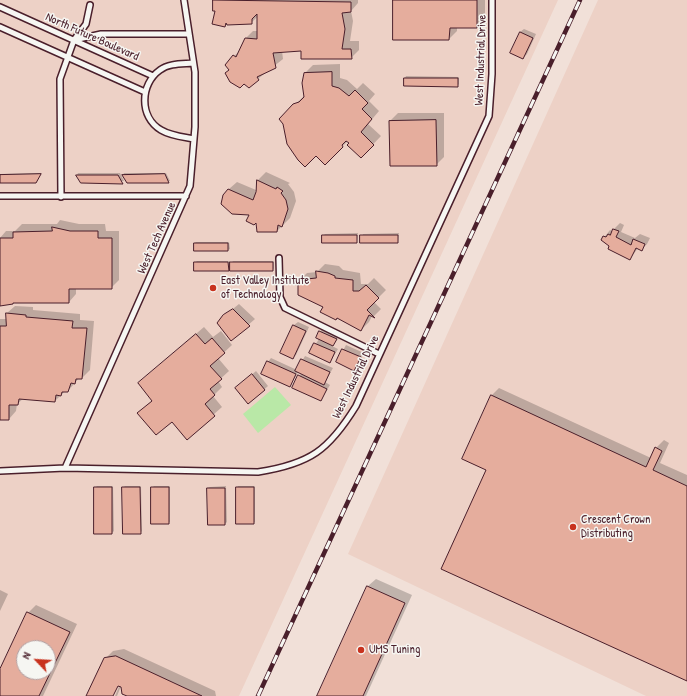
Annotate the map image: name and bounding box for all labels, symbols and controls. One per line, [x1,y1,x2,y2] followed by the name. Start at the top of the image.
[43,10,141,64] street label: North Future Boulevard
[472,14,490,106] street label: West Industrial Drive
[135,200,179,276] street label: West Tech Avenue
[221,274,309,302] place label: East Valley Institute of Technology
[208,283,218,293] marker: East Valley Institute of Technology
[330,333,382,421] street label: West Industrial Drive
[581,513,650,541] place label: Crescent Crown Distributing
[568,522,578,532] marker: Crescent Crown Distributing
[16,640,56,680] north arrow
[369,643,420,657] place label: UMS Tuning
[356,645,366,655] marker: UMS Tuning
[18,650,34,661] text: N

